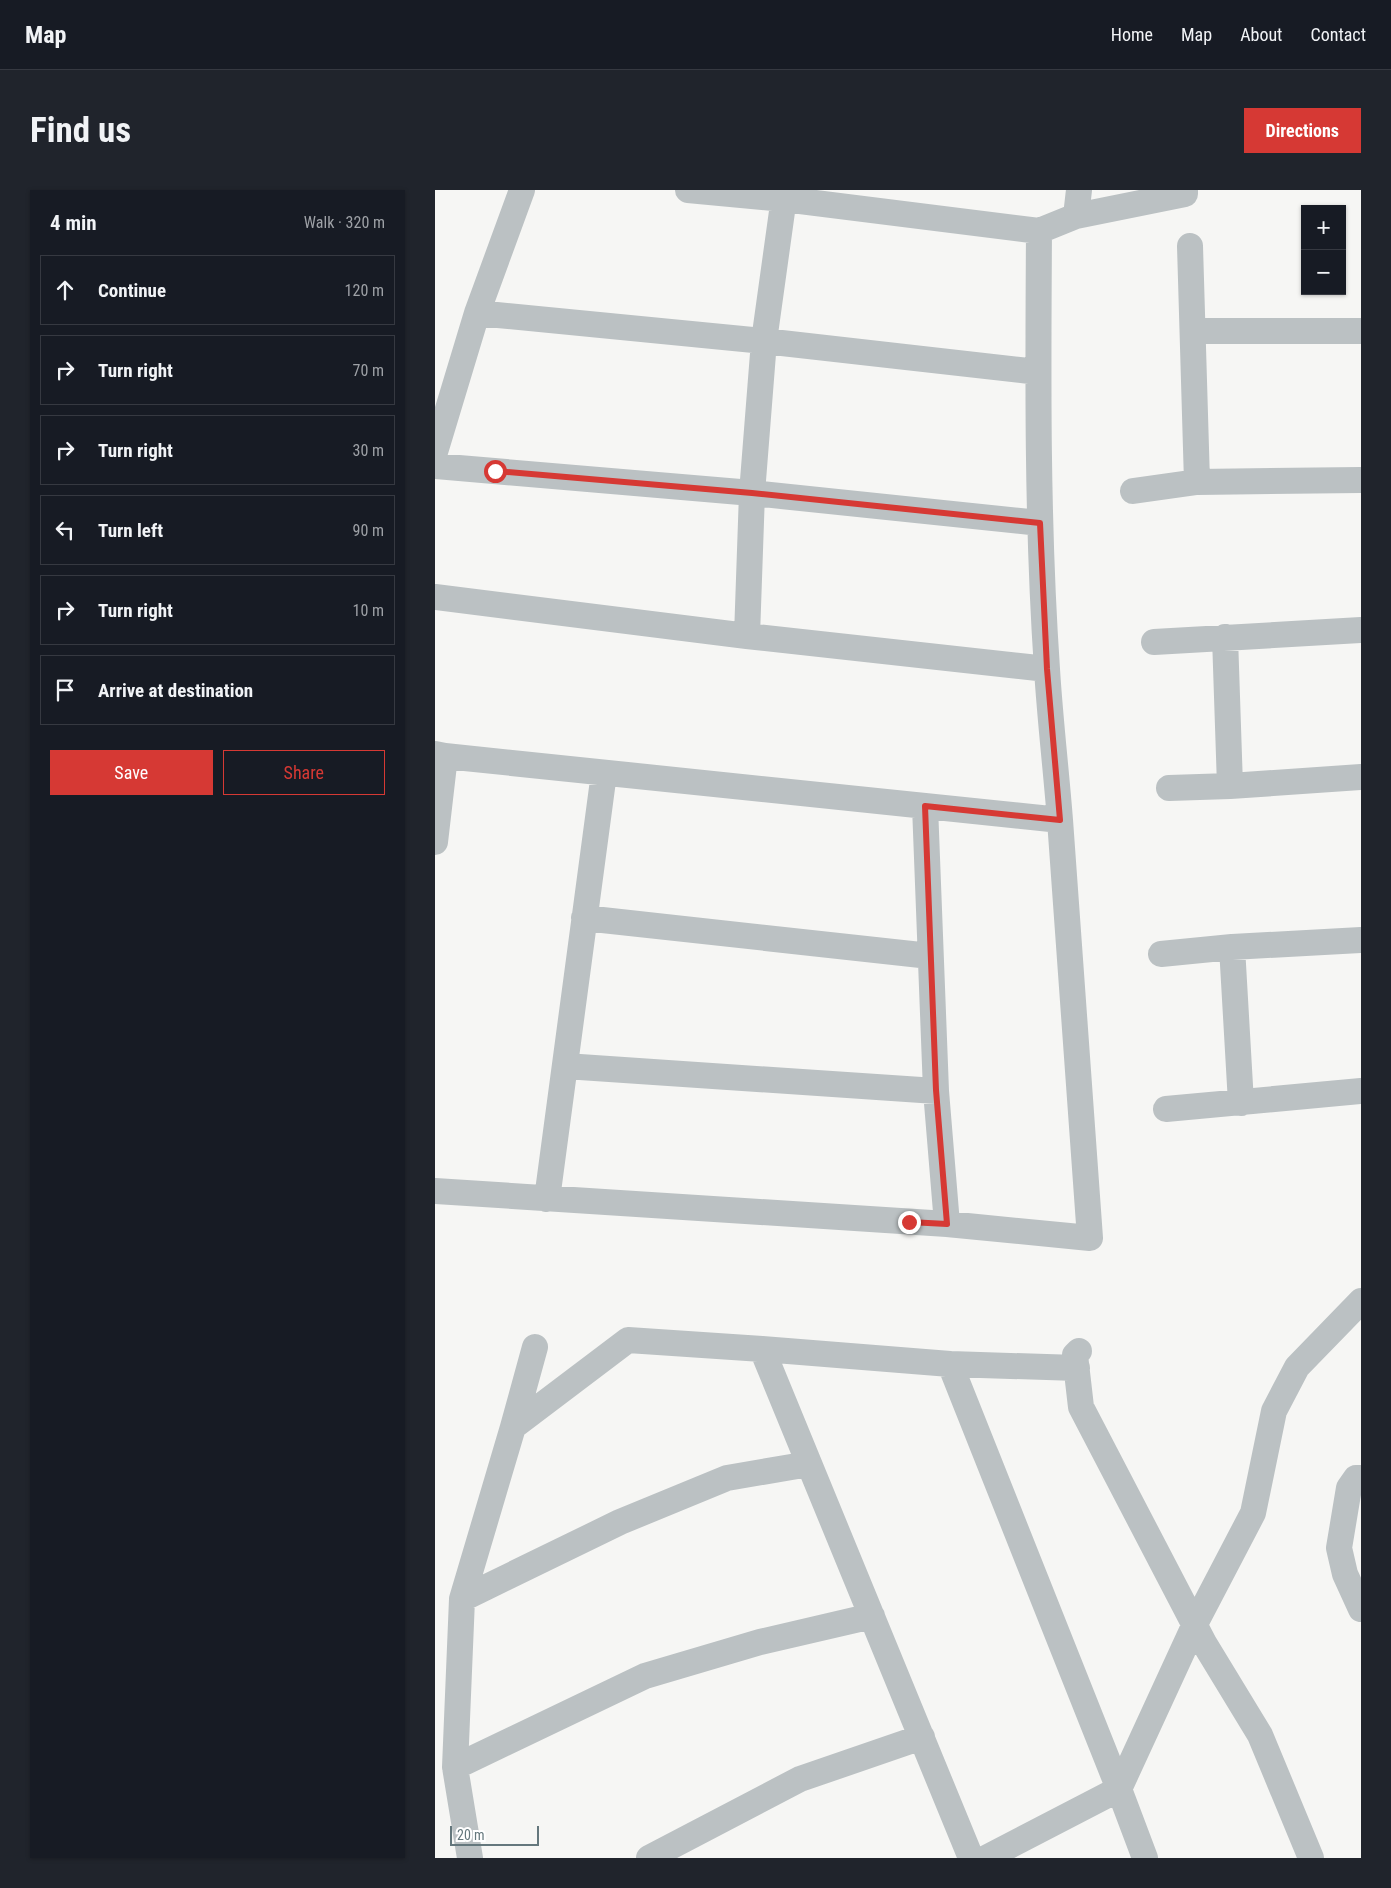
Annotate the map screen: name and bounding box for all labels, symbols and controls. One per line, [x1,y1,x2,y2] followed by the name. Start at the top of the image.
[25,21,66,49] text: Map
[1111,24,1153,45] text: Home
[1181,24,1212,45] text: Map
[1240,24,1282,45] text: About
[1310,24,1366,45] text: Contact
[1244,108,1361,153] button: Directions
[30,110,131,151] text: Find us
[1301,205,1346,295] map controls
[1301,205,1346,250] button: +
[50,211,97,235] text: 4 min
[304,213,385,232] text: Walk · 320 m
[1301,250,1346,295] button: −
[51,276,79,304] icon: ahead
[98,279,166,302] text: Continue
[345,281,384,300] text: 120 m
[51,356,79,384] icon: right
[98,359,173,382] text: Turn right
[352,361,384,380] text: 70 m
[51,436,79,464] icon: right
[98,439,173,462] text: Turn right
[352,441,384,460] text: 30 m
[484,460,507,483] route start
[51,516,79,544] icon: left
[98,519,163,542] text: Turn left
[352,521,384,540] text: 90 m
[51,596,79,624] icon: right
[98,599,173,622] text: Turn right
[352,601,384,620] text: 10 m
[51,676,79,704] icon: arrive
[98,679,253,702] text: Arrive at destination
[50,750,213,795] button: Save
[223,750,385,795] button: Share
[898,1211,921,1234] route end
[450,1823,539,1846] scale bar
[457,1827,485,1843] text: 20 m

